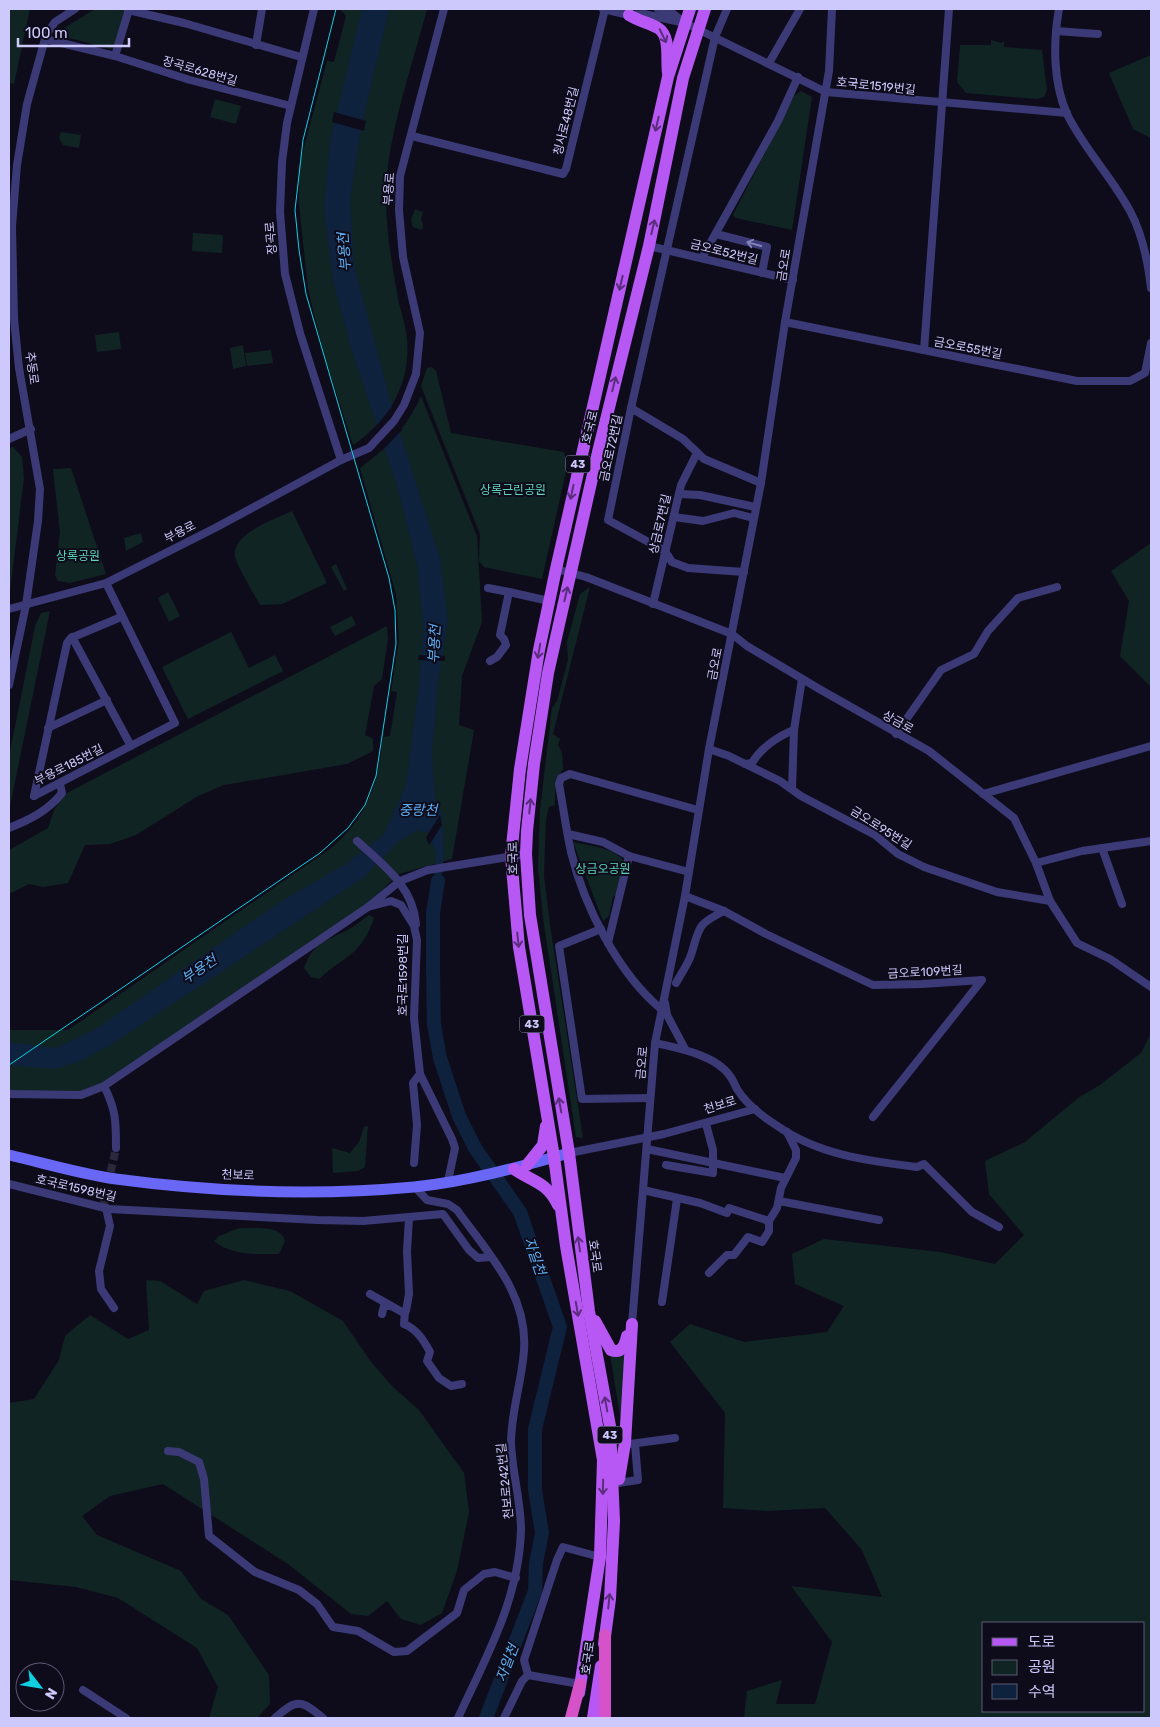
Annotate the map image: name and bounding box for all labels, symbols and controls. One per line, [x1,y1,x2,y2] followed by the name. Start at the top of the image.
[18,15,129,47] scale bar
[25,24,67,42] text: 100 m
[658,28,668,43] one-way arrow
[161,54,239,88] street label: 장곡로628번길
[836,75,916,97] street label: 호국로1519번길
[551,85,581,157] street label: 청사로48번길
[652,116,661,132] one-way arrow
[381,172,397,206] street label: 부용로
[649,219,658,235] one-way arrow
[263,221,279,255] street label: 장곡로
[335,231,354,272] water label: 부용천
[689,237,759,267] street label: 금오로52번길
[747,239,763,248] one-way arrow
[774,248,794,282] street label: 금오로
[616,274,625,290] one-way arrow
[933,335,1003,361] street label: 금오로55번길
[23,351,41,385] street label: 추동로
[610,377,619,393] one-way arrow
[579,409,601,445] street label: 호국로
[597,413,625,483] street label: 금오로72번길
[566,456,590,472] road number: 43
[480,483,546,497] park label: 상록근린공원
[567,484,576,500] one-way arrow
[646,493,674,555] street label: 상금로7번길
[162,518,198,546] street label: 부용로
[56,549,100,563] park label: 상록공원
[562,586,571,602] one-way arrow
[425,623,444,664] water label: 부용천
[533,643,543,659] one-way arrow
[705,646,725,682] street label: 금오로
[880,708,916,736] street label: 상금로
[32,742,106,788] street label: 부용로185번길
[525,798,535,814] one-way arrow
[399,802,438,819] water label: 중랑천
[848,804,914,852] street label: 금오로95번길
[506,841,520,875] street label: 호국로
[575,862,631,876] park label: 상금오공원
[514,931,523,947] one-way arrow
[396,934,410,1016] street label: 호국로1598번길
[179,951,221,987] water label: 부용천
[887,963,963,981] street label: 금오로109번길
[520,1016,544,1032] road number: 43
[634,1046,650,1080] street label: 금오로
[702,1093,738,1117] street label: 천보로
[555,1097,565,1113] one-way arrow
[221,1167,255,1183] street label: 천보로
[34,1172,118,1204] street label: 호국로1598번길
[520,1235,549,1278] water label: 자일천
[574,1236,584,1252] one-way arrow
[586,1239,604,1273] street label: 호국로
[572,1300,582,1316] one-way arrow
[600,1396,610,1412] one-way arrow
[598,1426,622,1444] road number: 43
[494,1442,516,1520] street label: 천보로242번길
[598,1478,607,1494] one-way arrow
[604,1593,614,1609] one-way arrow
[982,1622,1145,1712] legend
[1028,1633,1056,1651] text: 도로
[493,1641,523,1684] water label: 자일천
[579,1641,597,1675] street label: 호국로
[1028,1658,1056,1676] text: 공원
[15,1662,65,1712] north arrow
[1028,1683,1056,1701] text: 수역
[41,1685,61,1702] text: N

